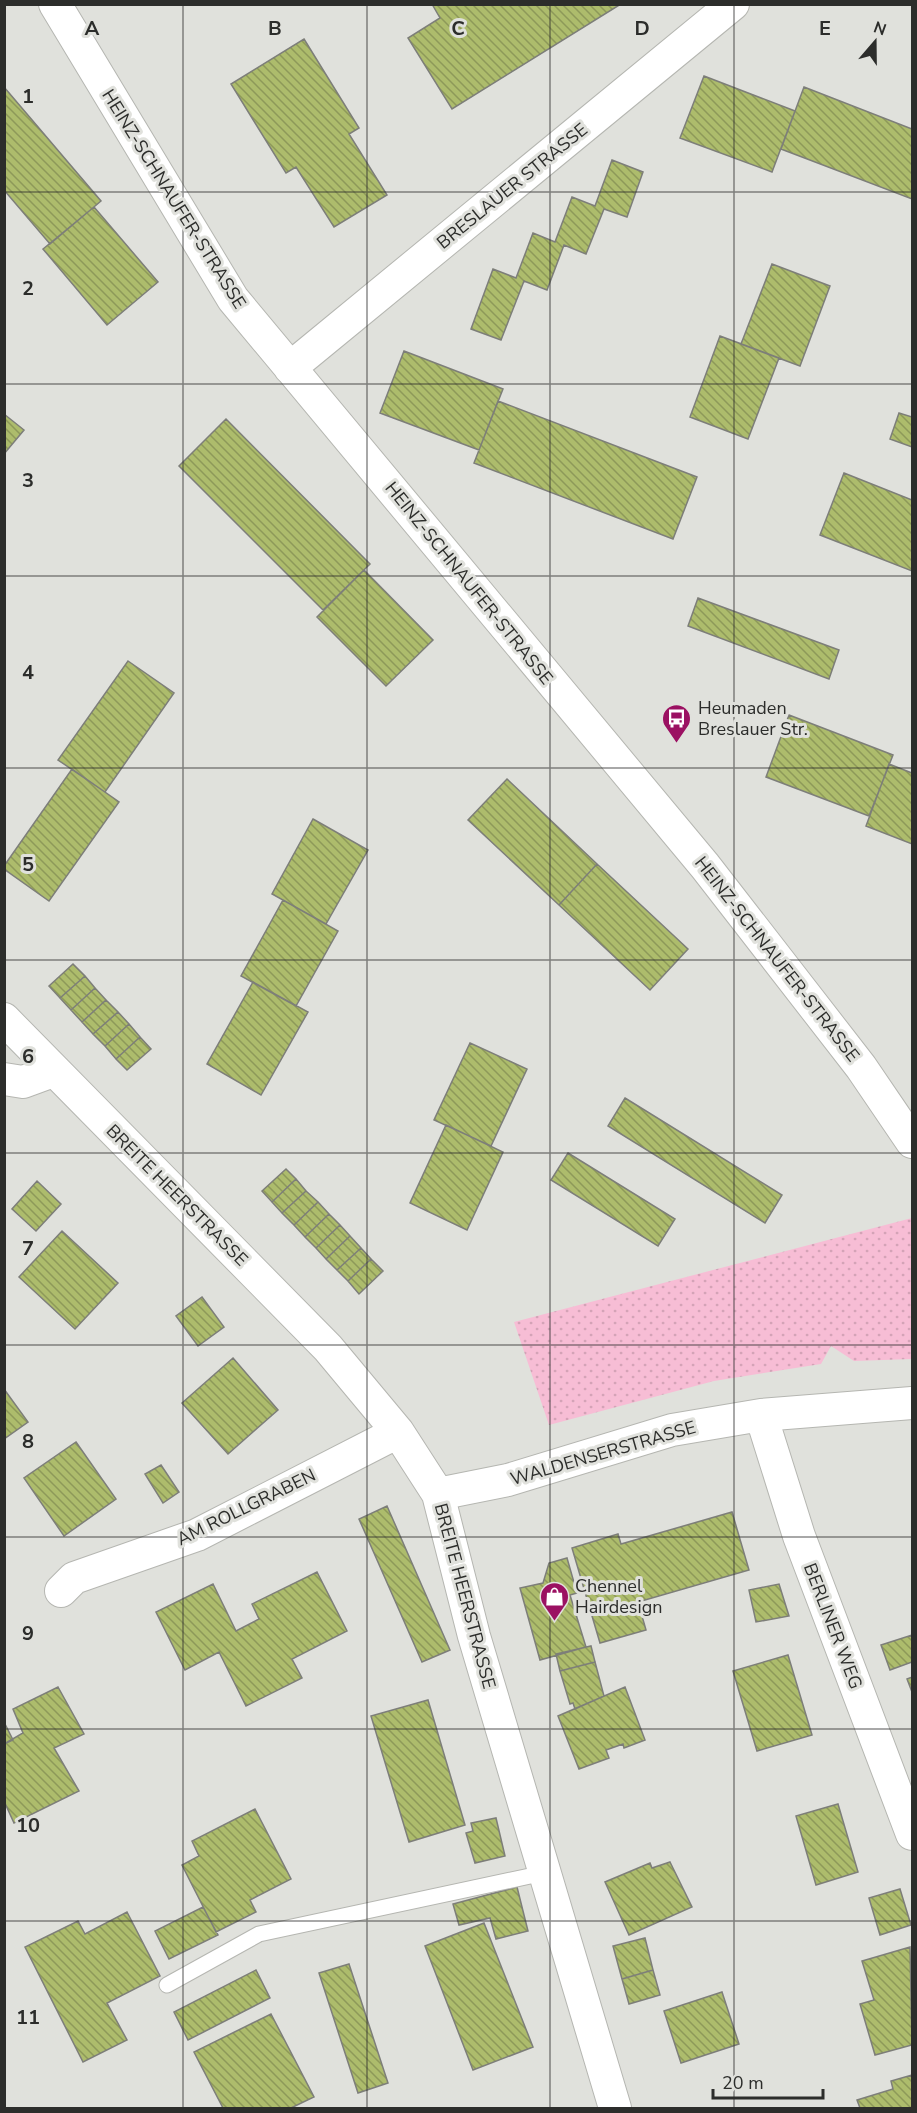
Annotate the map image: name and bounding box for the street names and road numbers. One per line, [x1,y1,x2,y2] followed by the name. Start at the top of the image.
[96,85,252,313] street label: HEINZ-SCHNAUFER-STRASSE
[432,118,592,254] street label: BRESLAUER STRASSE
[380,477,558,689] street label: HEINZ-SCHNAUFER-STRASSE
[689,851,865,1067] street label: HEINZ-SCHNAUFER-STRASSE
[101,1119,253,1271] street label: BREITE HEERSTRASSE
[508,1415,698,1491] street label: WALDENSERSTRASSE
[173,1463,319,1551] street label: AM ROLLGRABEN
[429,1501,501,1691] street label: BREITE HEERSTRASSE
[798,1560,868,1692] street label: BERLINER WEG

